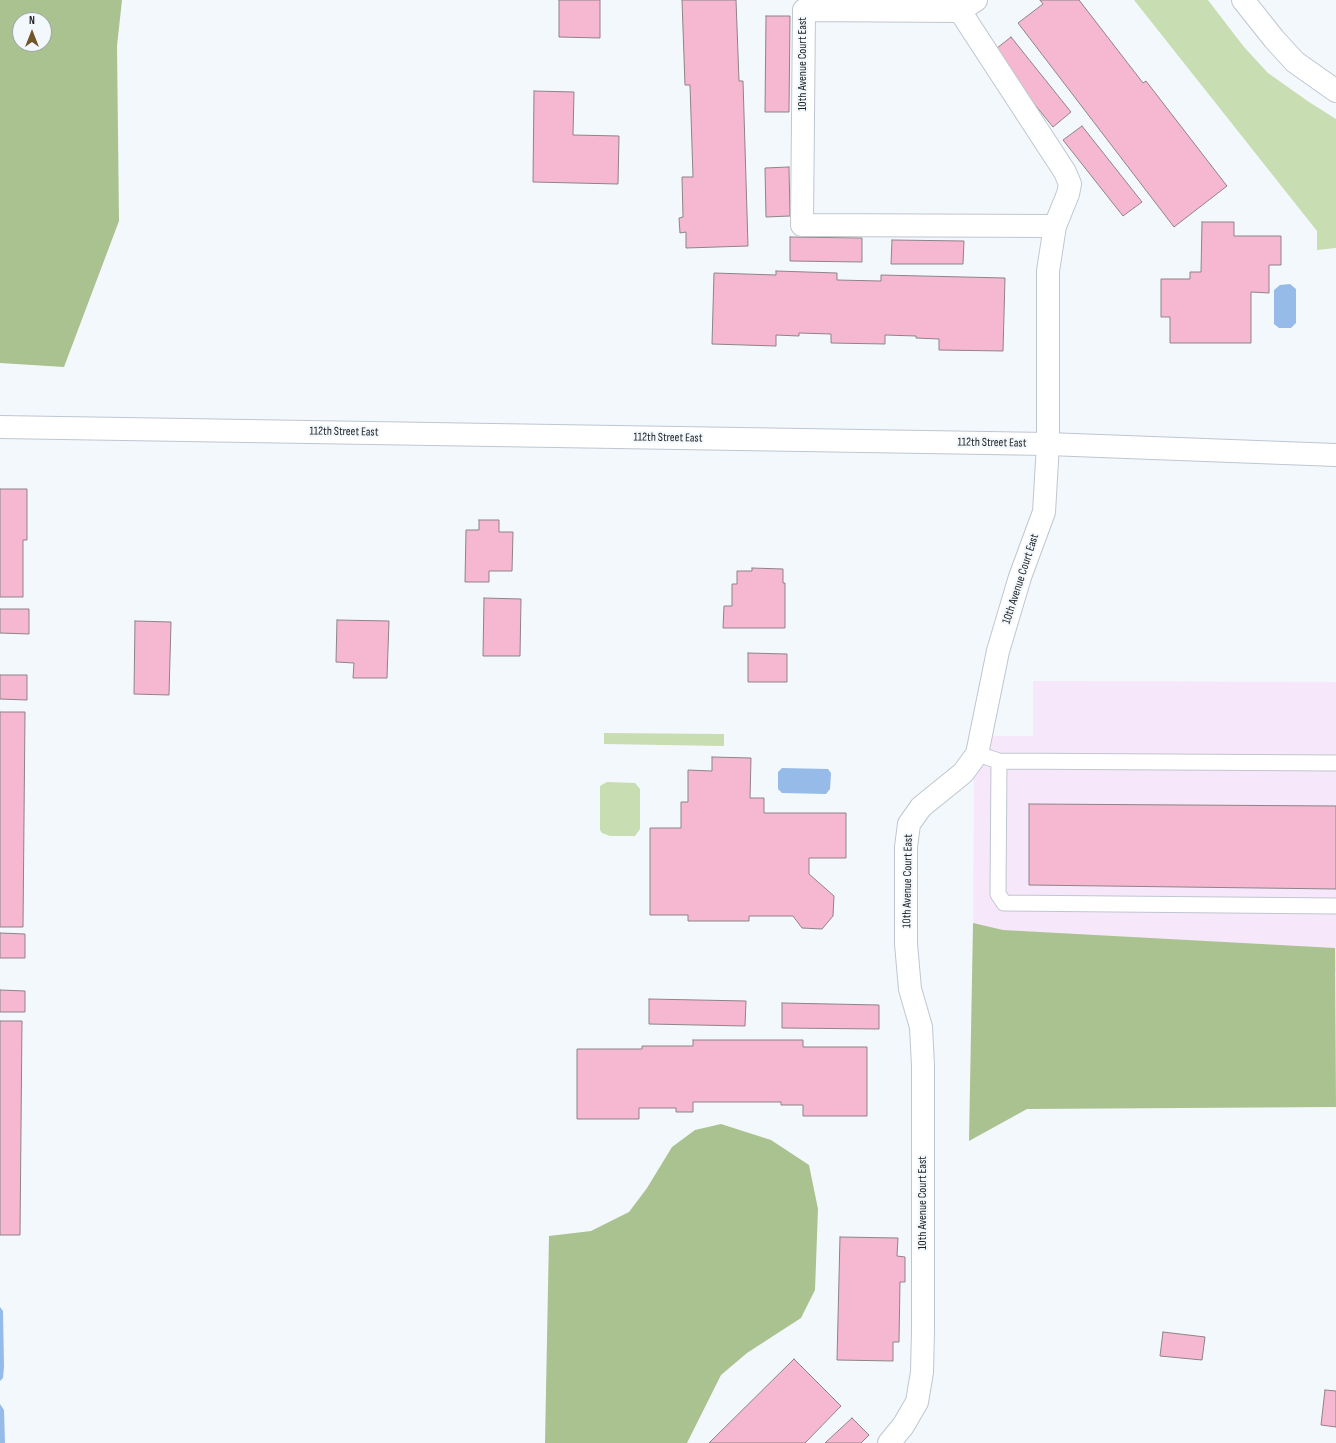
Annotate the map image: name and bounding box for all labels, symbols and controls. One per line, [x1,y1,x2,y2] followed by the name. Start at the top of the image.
[12,12,52,52] north arrow
[29,14,35,27] text: N
[796,17,810,111] street label: 10th Avenue Court East
[309,424,379,440] street label: 112th Street East
[633,430,703,446] street label: 112th Street East
[957,435,1027,451] street label: 112th Street East
[1000,532,1042,626] street label: 10th Avenue Court East
[900,834,916,928] street label: 10th Avenue Court East
[916,1156,930,1250] street label: 10th Avenue Court East

